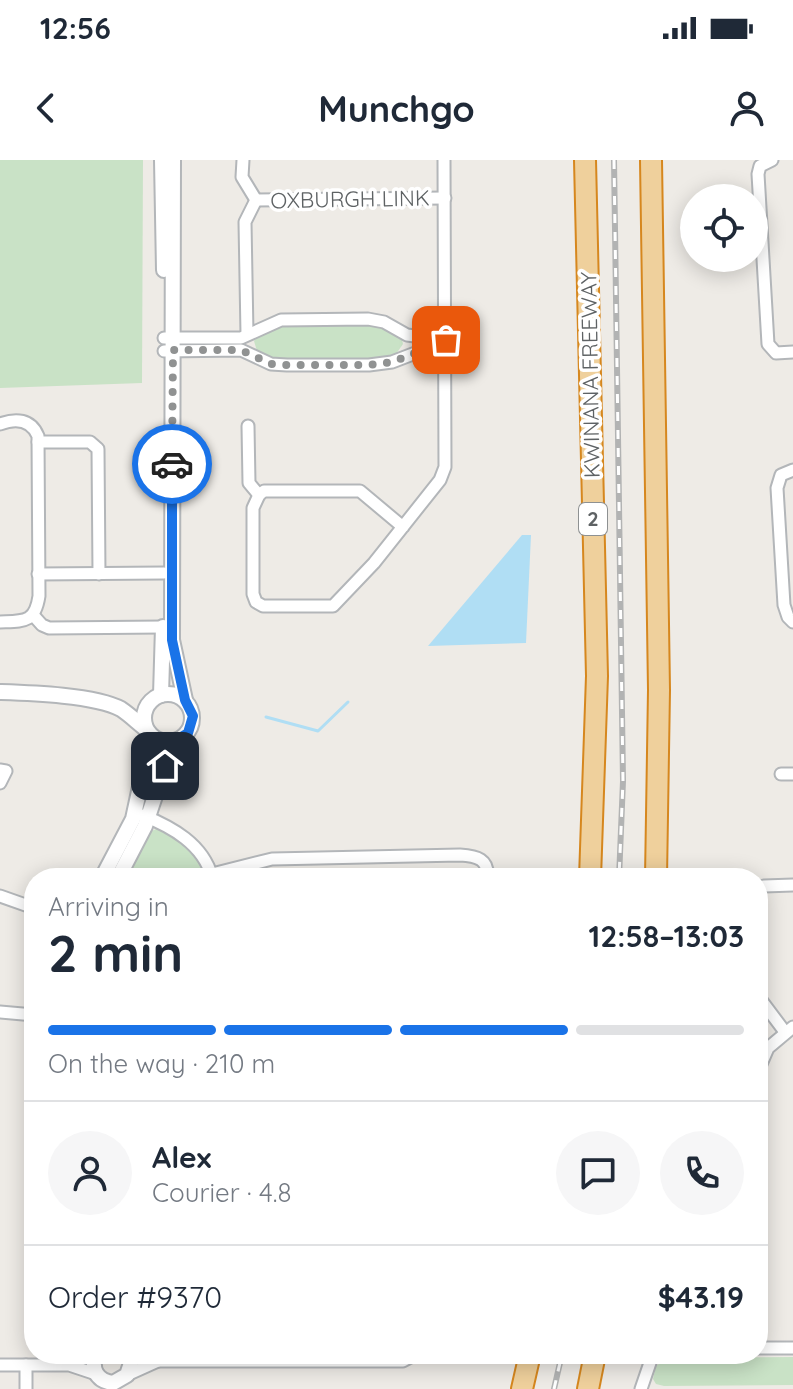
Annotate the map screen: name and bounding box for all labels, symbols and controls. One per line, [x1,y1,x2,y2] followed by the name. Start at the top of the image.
[40,9,111,47] text: 12:56
[24,86,68,130] icon: back
[318,86,475,131] text: Munchgo
[725,86,769,130] icon: person
[270,184,430,214] street label: OXBURGH LINK
[680,184,768,272] map controls
[680,184,768,272] button: locate
[574,271,606,479] street label: KWINANA FREEWAY
[412,306,480,374] pin
[424,318,468,362] icon: bag
[132,424,212,504] courier
[150,442,194,486] icon: car
[579,503,607,535] road number: 2
[131,732,199,800] pin
[143,744,187,788] icon: home
[48,890,169,923] text: Arriving in
[589,917,744,955] text: 12:58–13:03
[48,920,183,985] text: 2 min
[48,1047,275,1080] text: On the way · 210 m
[48,1131,132,1215] button: person
[556,1131,640,1215] button: chat
[660,1131,744,1215] button: phone
[152,1138,211,1176] text: Alex
[152,1176,291,1209] text: Courier · 4.8
[48,1278,222,1316] text: Order #9370
[658,1278,744,1316] text: $43.19

